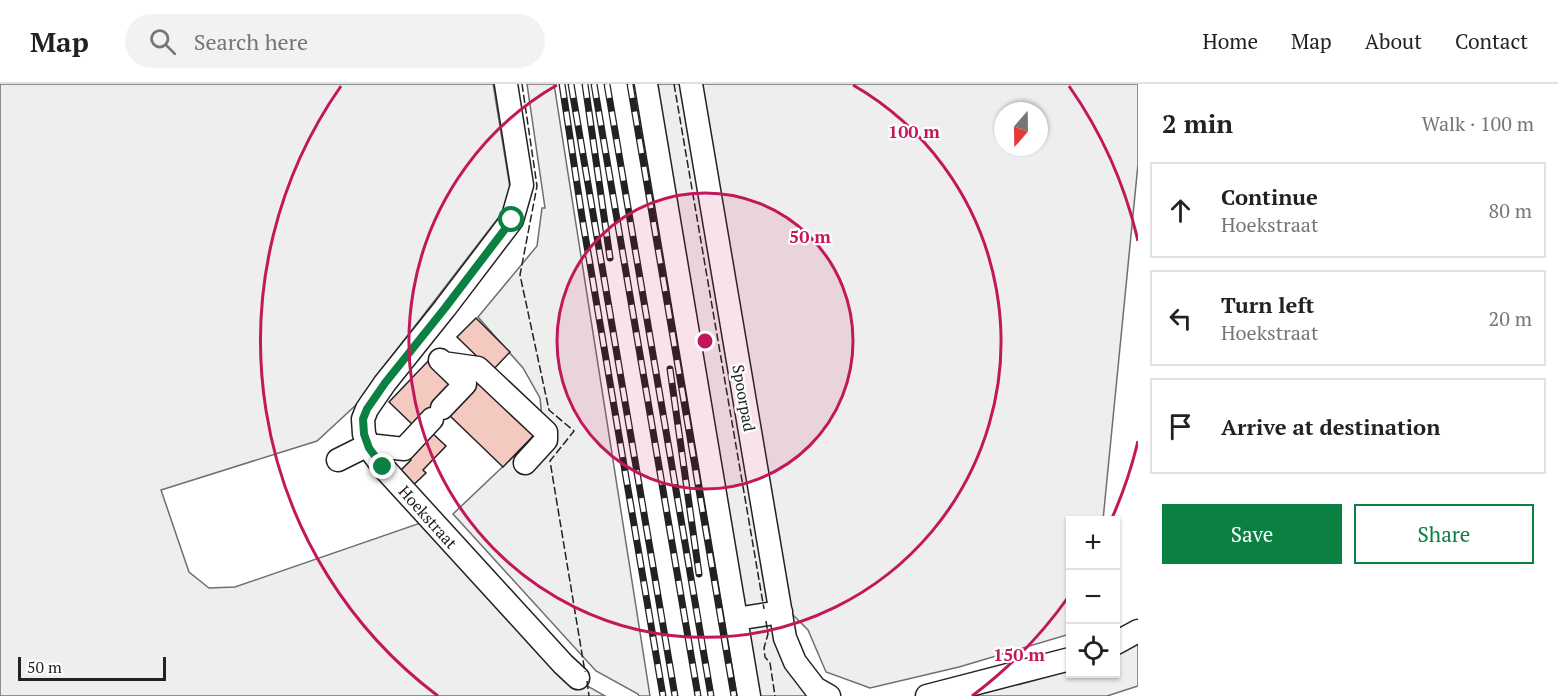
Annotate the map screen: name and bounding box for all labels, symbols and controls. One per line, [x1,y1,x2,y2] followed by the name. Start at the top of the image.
[125,14,545,68] search box
[30,23,89,60] text: Map
[146,25,179,58] icon: search
[194,27,308,56] text: Search here
[1202,27,1258,55] text: Home
[1291,27,1332,55] text: Map
[1365,27,1422,55] text: About
[1455,27,1528,55] text: Contact
[994,102,1048,156] north arrow
[1162,106,1233,140] text: 2 min
[1422,110,1534,137] text: Walk · 100 m
[888,119,940,143] text: 100 m
[1221,182,1318,211] text: Continue
[1164,194,1197,227] icon: ahead
[1489,197,1532,224] text: 80 m
[498,206,524,232] route start
[1221,211,1318,238] text: Hoekstraat
[789,224,831,248] text: 50 m
[1221,290,1314,319] text: Turn left
[1164,302,1197,335] icon: left
[1489,305,1532,332] text: 20 m
[1221,319,1318,346] text: Hoekstraat
[695,331,715,351] centre of rings
[727,363,761,433] street label: Spoorpad
[1164,410,1197,443] icon: arrive
[1221,412,1440,441] text: Arrive at destination
[369,453,395,479] route end
[394,481,462,553] street label: Hoekstraat
[1162,504,1342,564] button: Save
[1354,504,1534,564] button: Share
[1066,516,1120,678] map controls
[1066,516,1120,570] button: +
[1066,570,1120,624] button: −
[1066,624,1120,678] button: locate
[993,642,1045,666] text: 150 m
[18,654,166,682] scale bar
[27,656,62,678] text: 50 m

